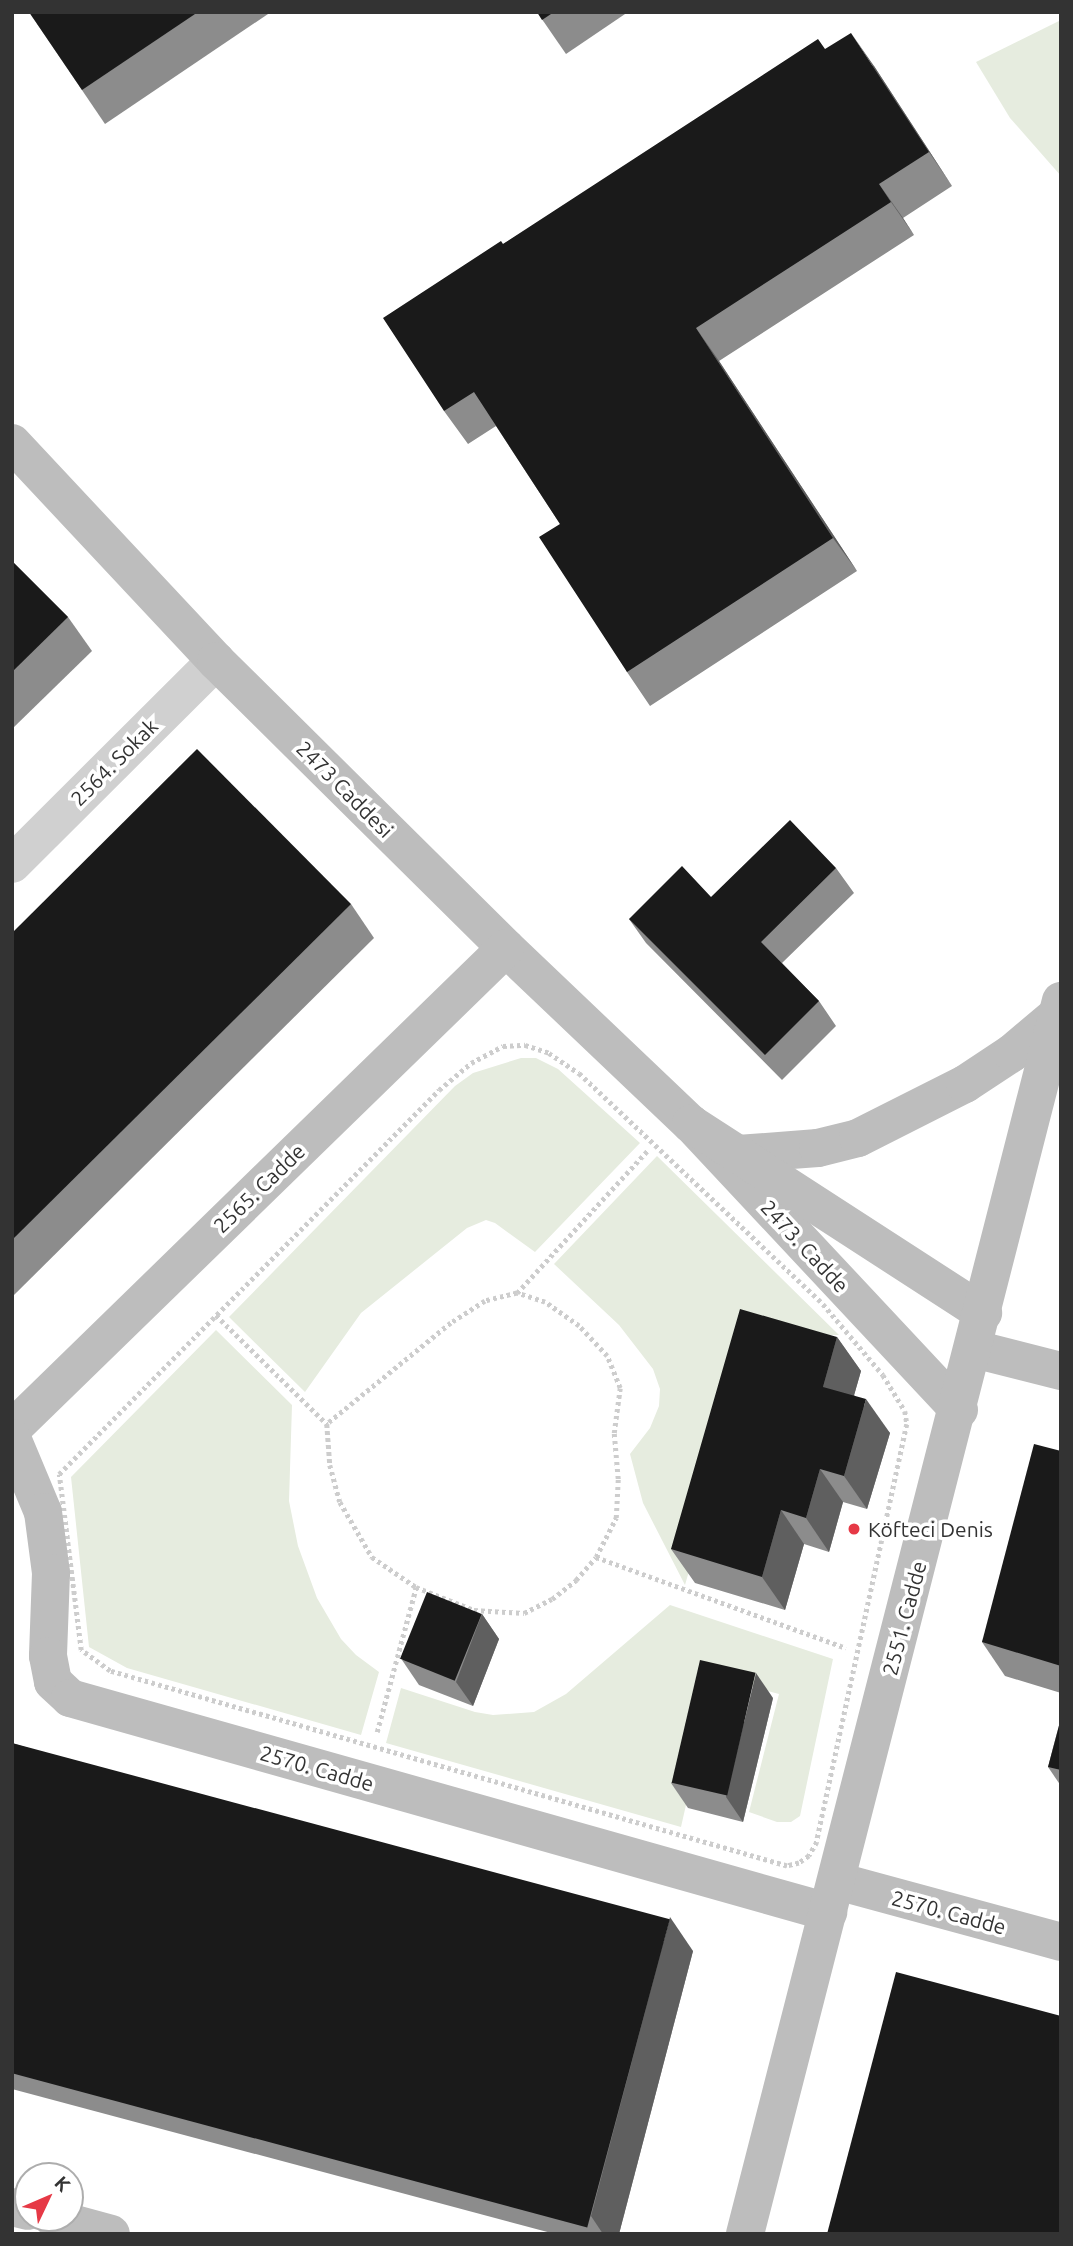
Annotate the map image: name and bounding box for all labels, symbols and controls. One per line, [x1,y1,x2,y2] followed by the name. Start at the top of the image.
[65,713,163,811] street label: 2564. Sokak
[291,735,399,843] street label: 2473 Caddesi
[208,1138,310,1238] street label: 2565. Cadde
[756,1195,854,1297] street label: 2473. Cadde
[868,1516,993,1542] place label: Köfteci Denis
[846,1521,862,1537] marker: Köfteci Denis
[877,1558,931,1678] street label: 2551. Cadde
[257,1740,377,1796] street label: 2570. Cadde
[889,1885,1009,1939] street label: 2570. Cadde
[14,2162,84,2232] north arrow
[50,2172,75,2196] text: K

